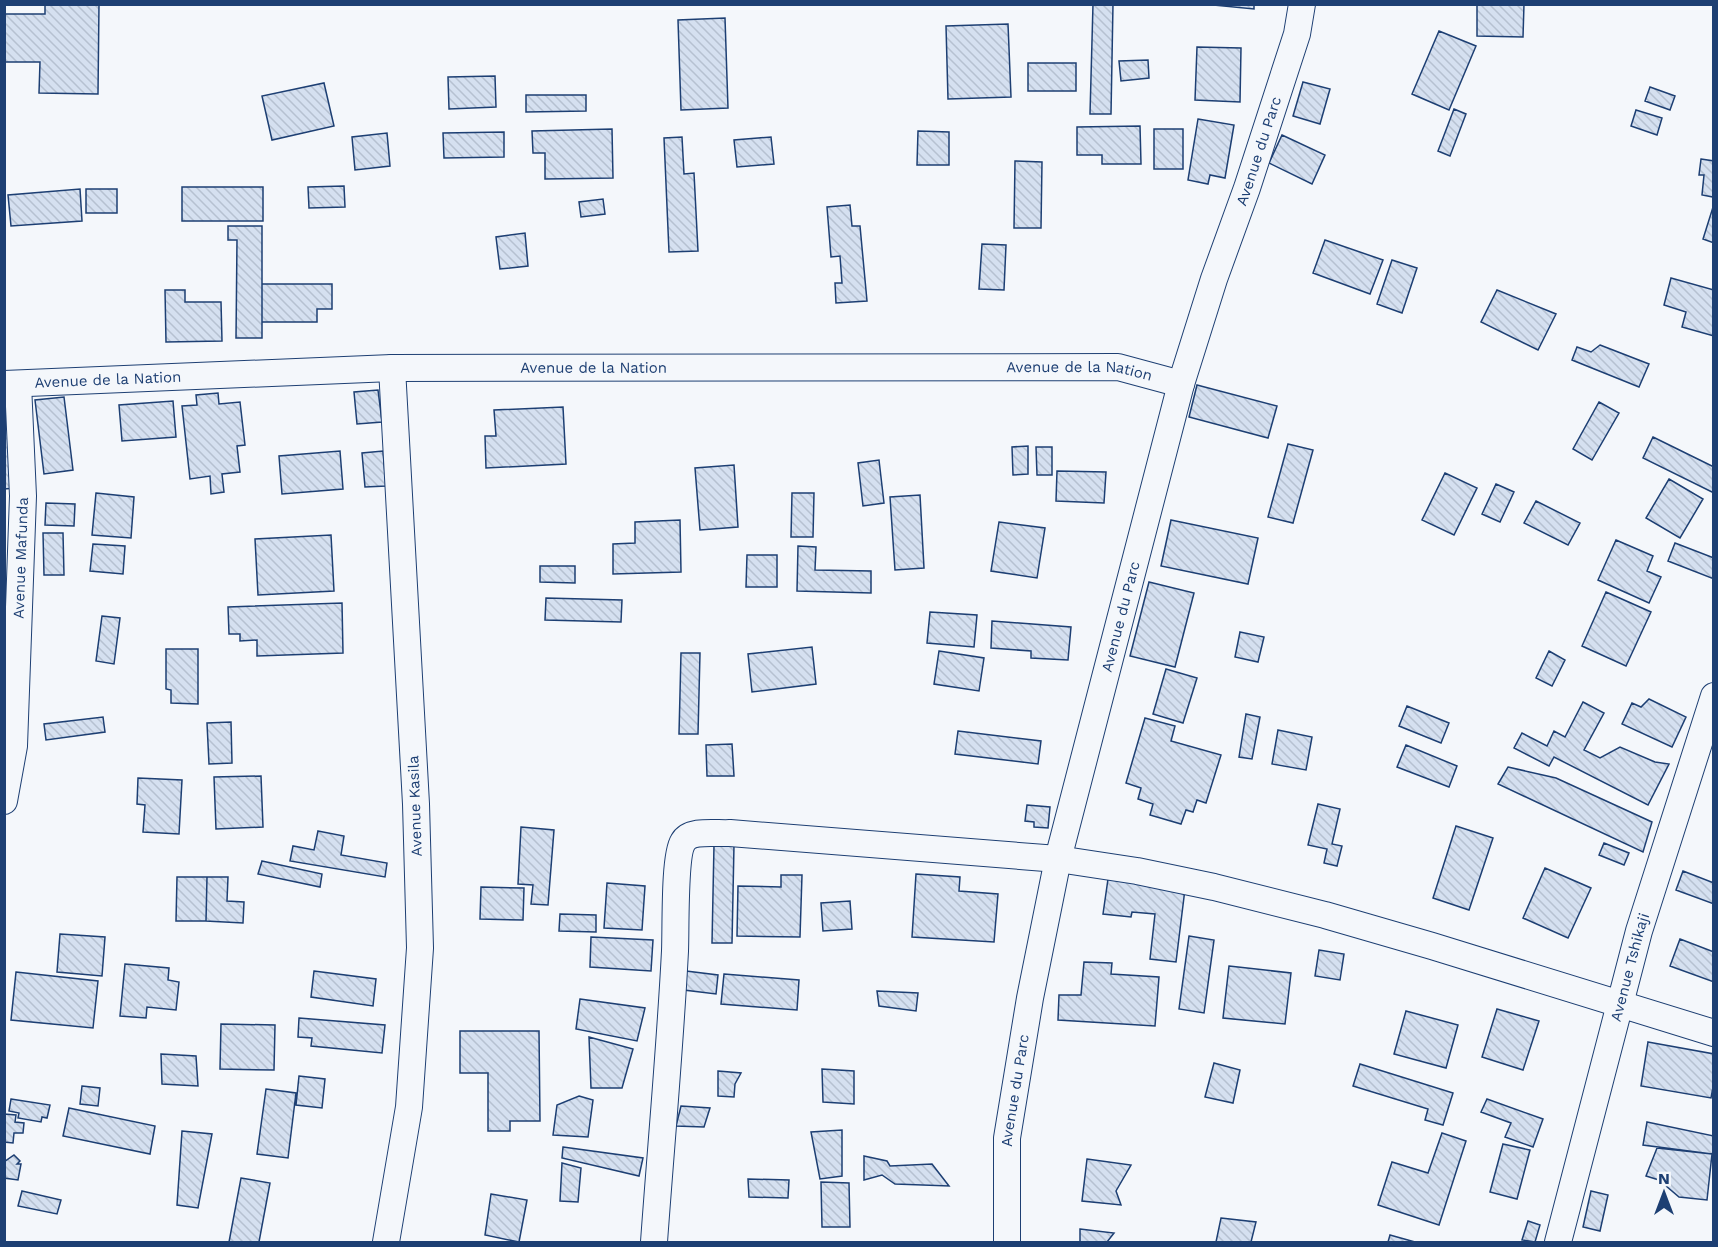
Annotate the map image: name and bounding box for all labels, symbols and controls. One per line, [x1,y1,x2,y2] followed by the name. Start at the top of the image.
[1232,94,1285,208] street label: Avenue du Parc
[1006,358,1154,385] street label: Avenue de la Nation
[520,359,667,377] street label: Avenue de la Nation
[34,368,182,392] street label: Avenue de la Nation
[10,496,32,619] street label: Avenue Mafunda
[1098,559,1144,674] street label: Avenue du Parc
[404,755,426,857] street label: Avenue Kasila
[1607,911,1653,1023] street label: Avenue Tshikaji
[998,1033,1033,1147] street label: Avenue du Parc
[1634,1163,1694,1223] north arrow
[1658,1169,1670,1188] text: N

